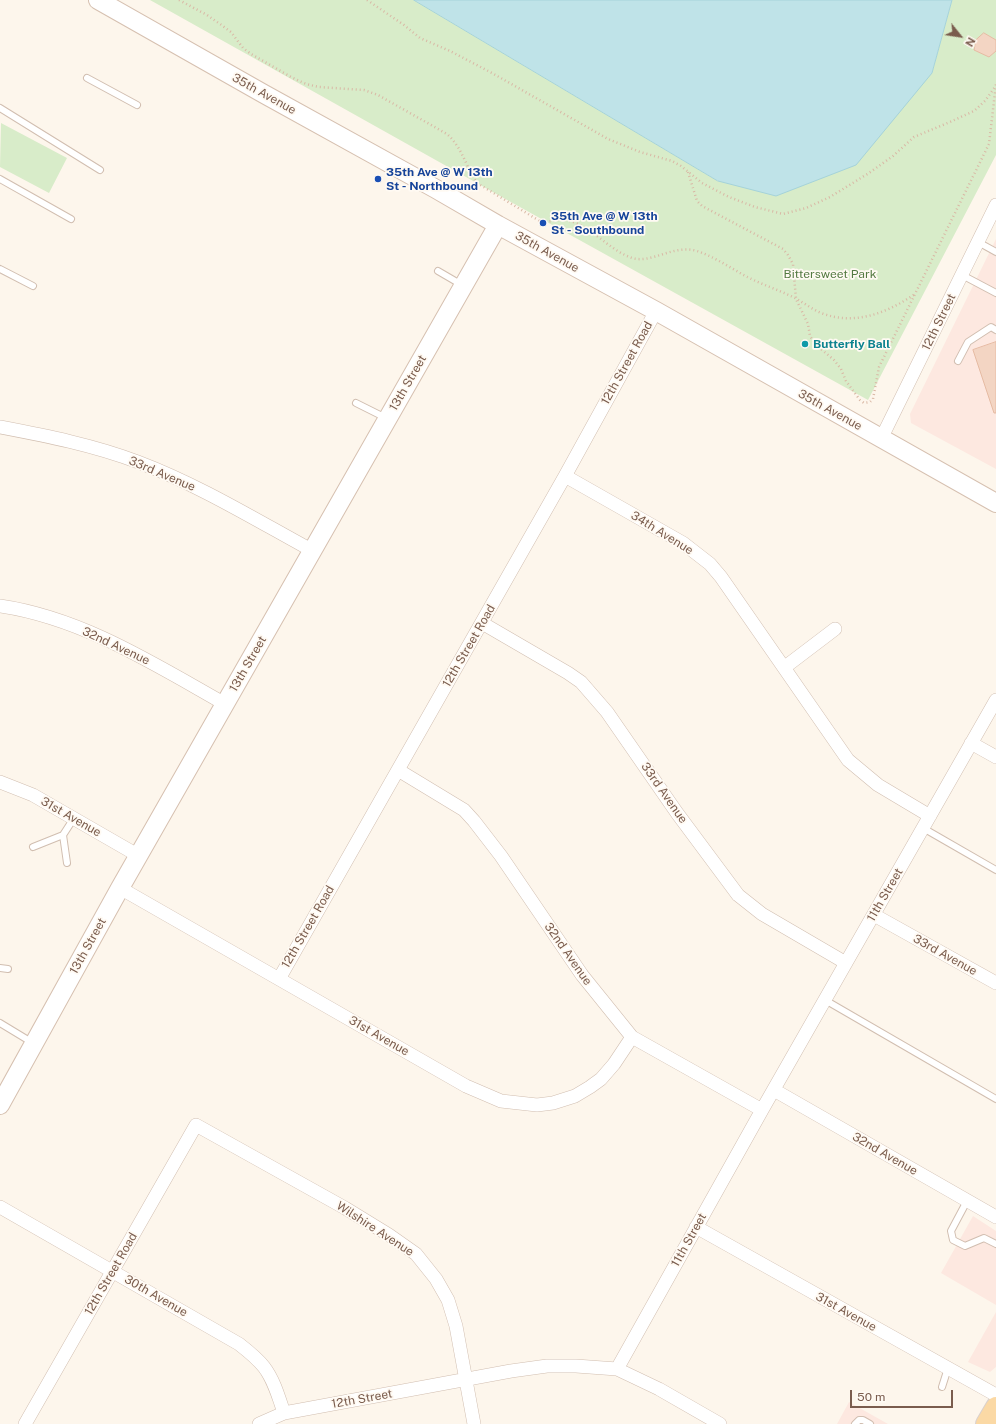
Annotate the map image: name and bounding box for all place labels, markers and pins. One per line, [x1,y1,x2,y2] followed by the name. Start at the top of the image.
[386,165,493,193] place label: 35th Ave @ W 13th St - Northbound
[373,174,383,184] marker: 35th Ave @ W 13th St - Northbound
[551,209,658,237] place label: 35th Ave @ W 13th St - Southbound
[538,218,548,228] marker: 35th Ave @ W 13th St - Southbound
[813,337,890,351] place label: Butterfly Ball
[800,339,810,349] marker: Butterfly Ball

